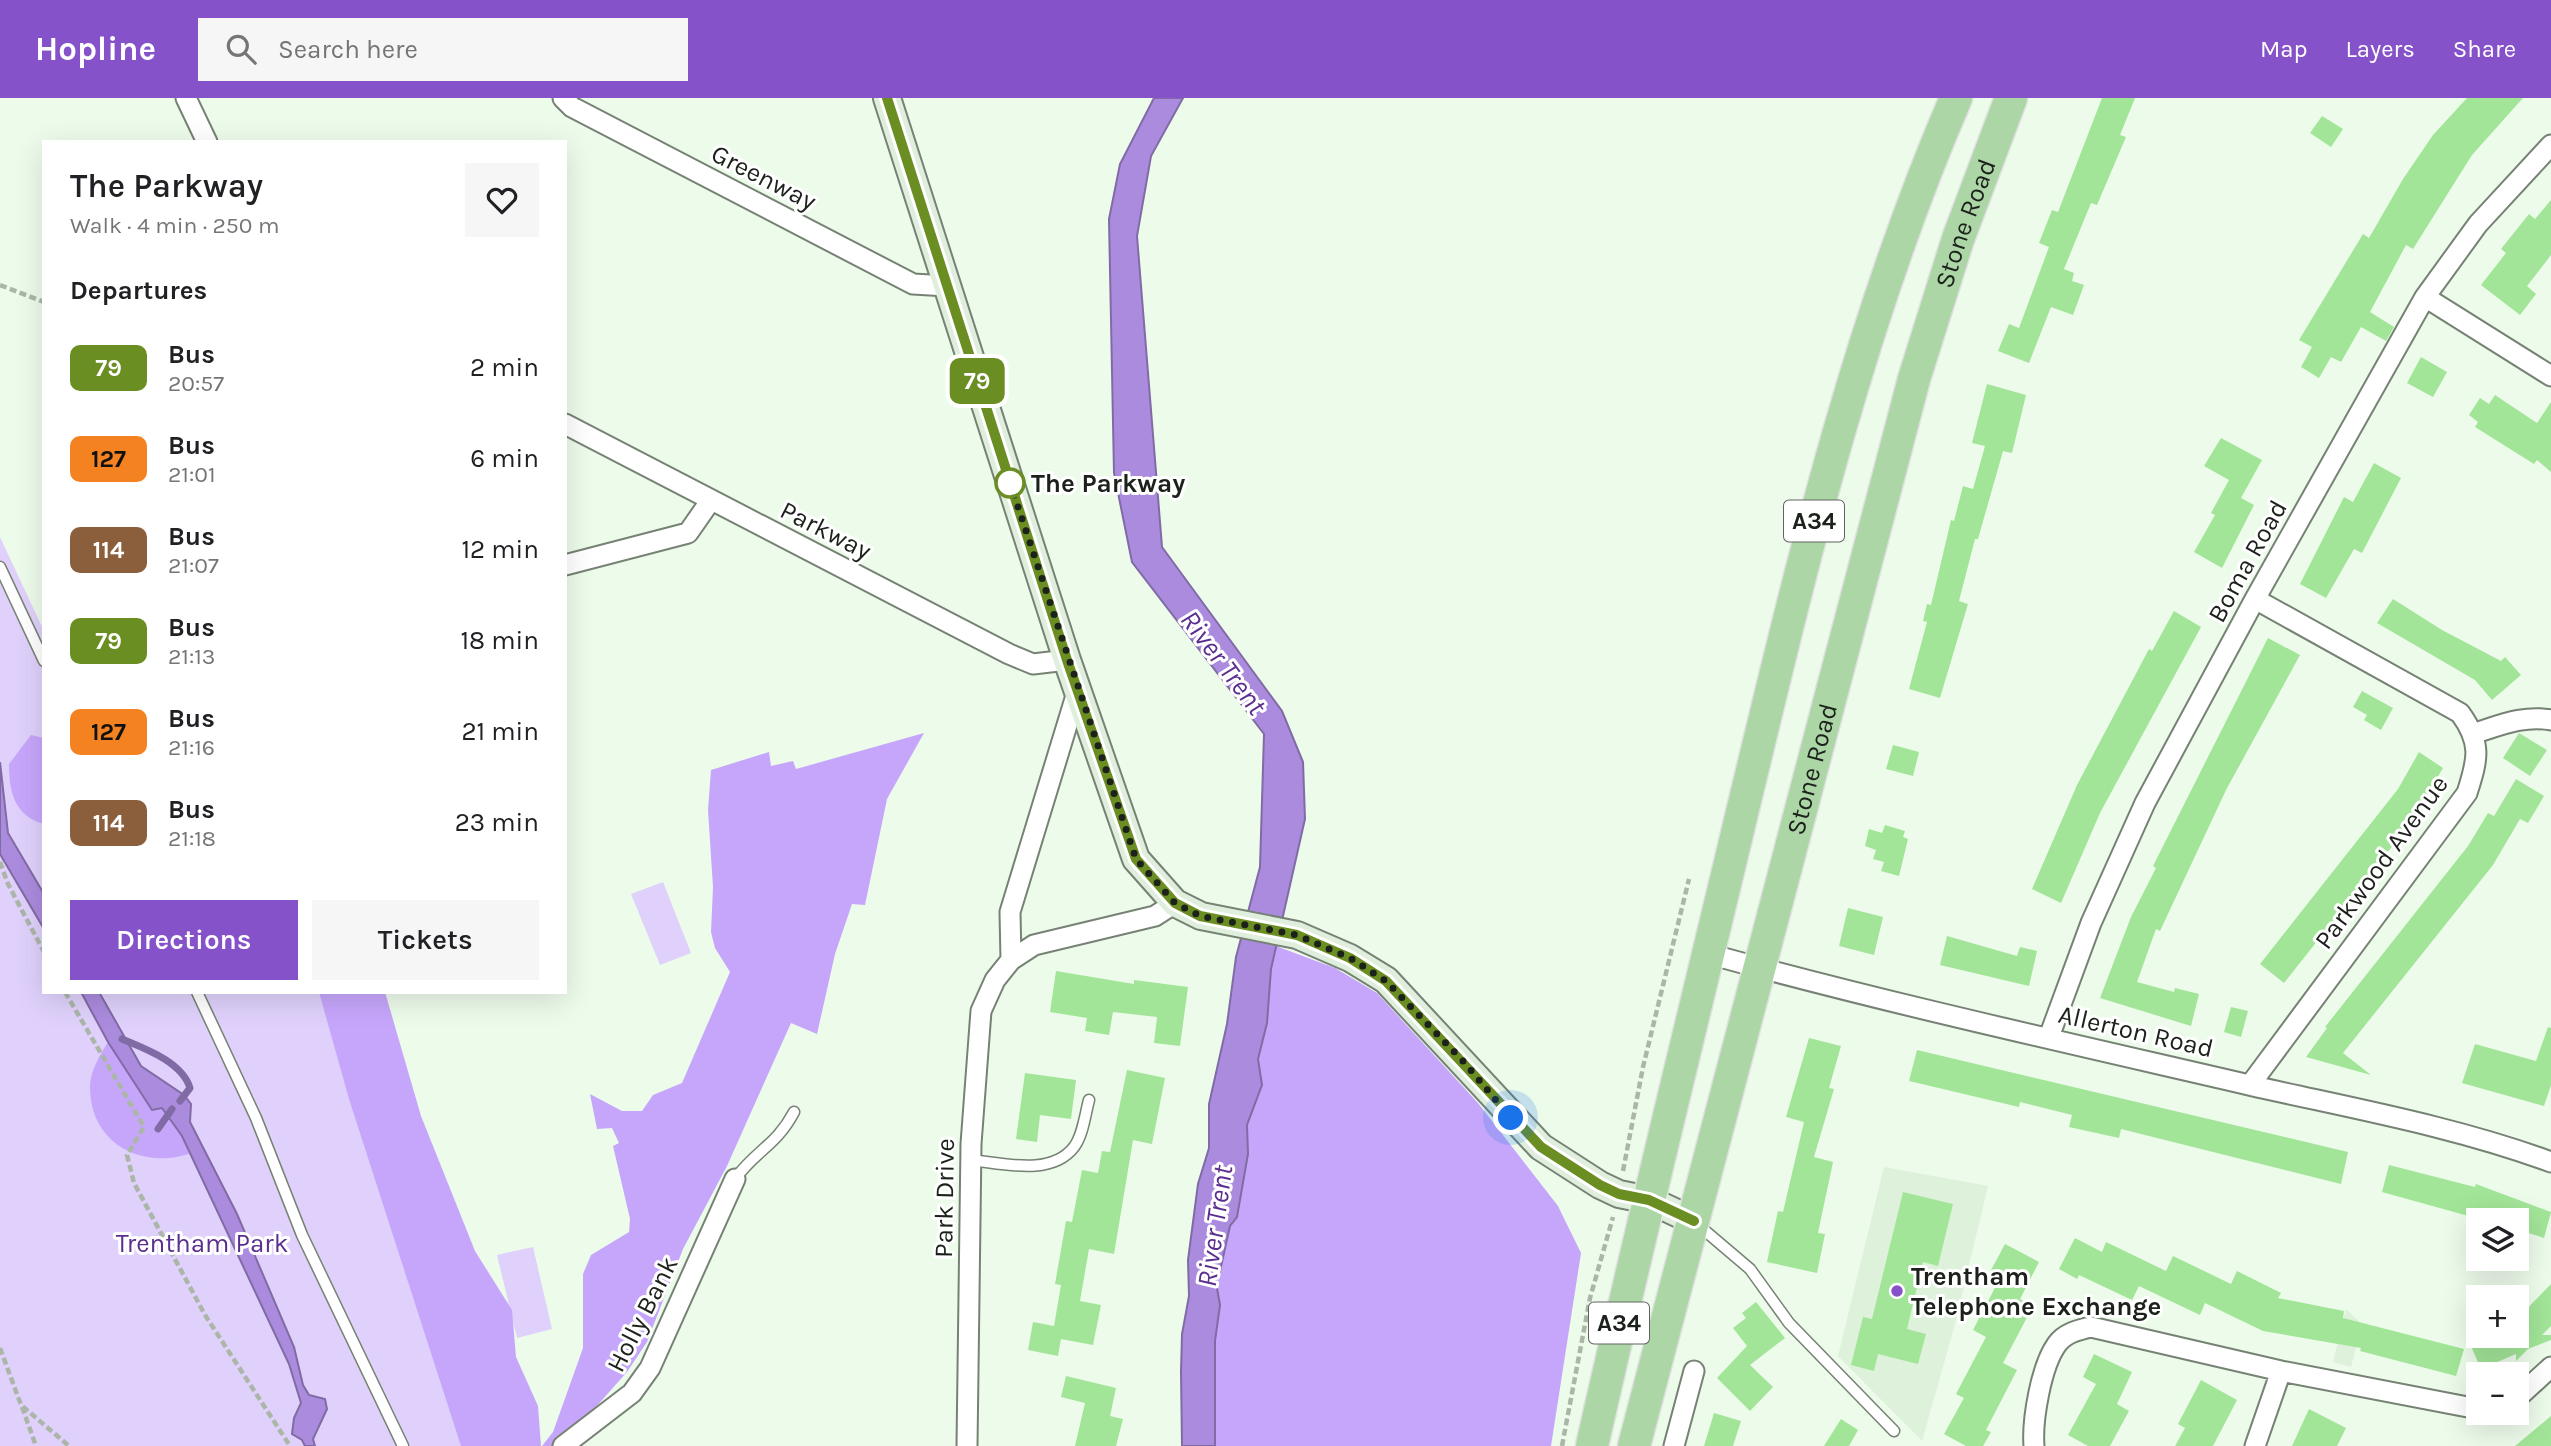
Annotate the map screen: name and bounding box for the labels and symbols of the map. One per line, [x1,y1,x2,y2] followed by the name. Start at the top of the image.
[706,138,822,217] street label: Greenway
[1929,155,2003,292] street label: Stone Road
[946,358,1009,404] line badge: 79
[995,468,1025,498] marker: The Parkway
[1031,468,1185,499] place label: The Parkway
[775,494,876,567] street label: Parkway
[2201,495,2294,628] street label: Boma Road
[1784,500,1844,542] road number: A34
[1174,604,1274,721] water label: River Trent
[1780,700,1844,838] street label: Stone Road
[2308,769,2455,955] street label: Parkwood Avenue
[2055,999,2216,1064] street label: Allerton Road
[1493,1100,1528,1135] your location
[928,1138,961,1258] street label: Park Drive
[1190,1163,1239,1289] water label: River Trent
[116,1228,288,1259] park label: Trentham Park
[600,1251,685,1377] street label: Holly Bank
[1911,1261,2161,1322] place label: Trentham Telephone Exchange
[1889,1283,1905,1299] marker: Trentham Telephone Exchange
[1589,1302,1649,1344] road number: A34

